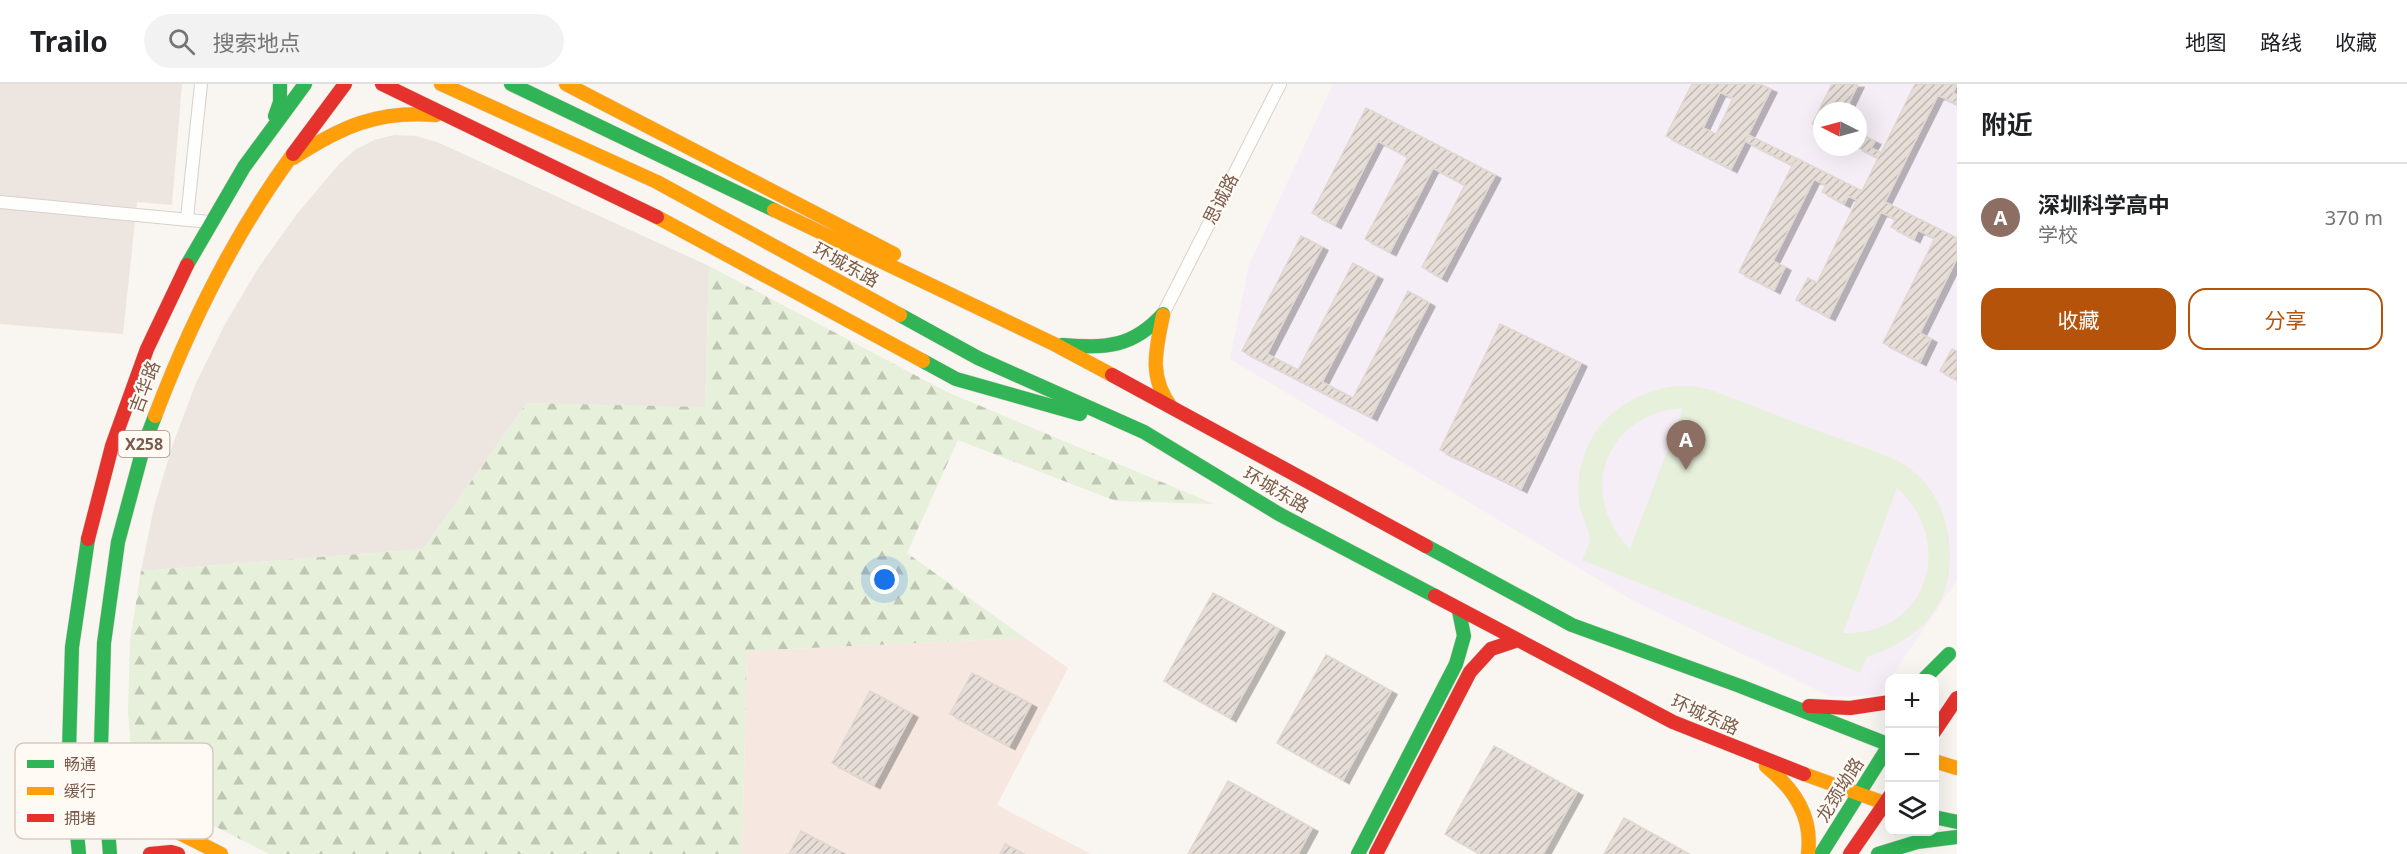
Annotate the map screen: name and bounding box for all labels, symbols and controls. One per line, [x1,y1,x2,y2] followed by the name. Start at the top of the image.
[144,14,564,68] search box
[30,22,108,60] text: Trailo
[165,25,198,58] icon: search
[213,27,301,57] text: 搜索地点
[2185,28,2227,56] text: 地图
[2260,28,2302,56] text: 路线
[2335,28,2377,56] text: 收藏
[1813,102,1867,156] north arrow
[1981,106,2033,142] text: 附近
[1197,169,1243,228] street label: 思诚路
[2038,189,2170,219] text: 深圳科学高中
[1994,204,2007,231] text: A
[2325,204,2383,231] text: 370 m
[2038,221,2078,248] text: 学校
[809,236,884,292] street label: 环城东路
[1981,288,2176,350] button: 收藏
[2188,288,2383,350] button: 分享
[123,357,165,416] street label: 吉华路
[1666,420,1706,470] pin: A
[118,431,170,457] road number: X258
[1239,461,1314,518] street label: 环城东路
[870,565,899,594] your location
[1885,674,1939,836] map controls
[1885,674,1939,728] button: +
[1668,688,1743,740] street label: 环城东路
[1885,728,1939,782] button: −
[15,743,213,839] legend
[64,753,96,775] text: 畅通
[1810,753,1868,826] street label: 龙颈坳路
[64,780,96,802] text: 缓行
[1885,782,1939,836] button: layers
[64,807,96,829] text: 拥堵

